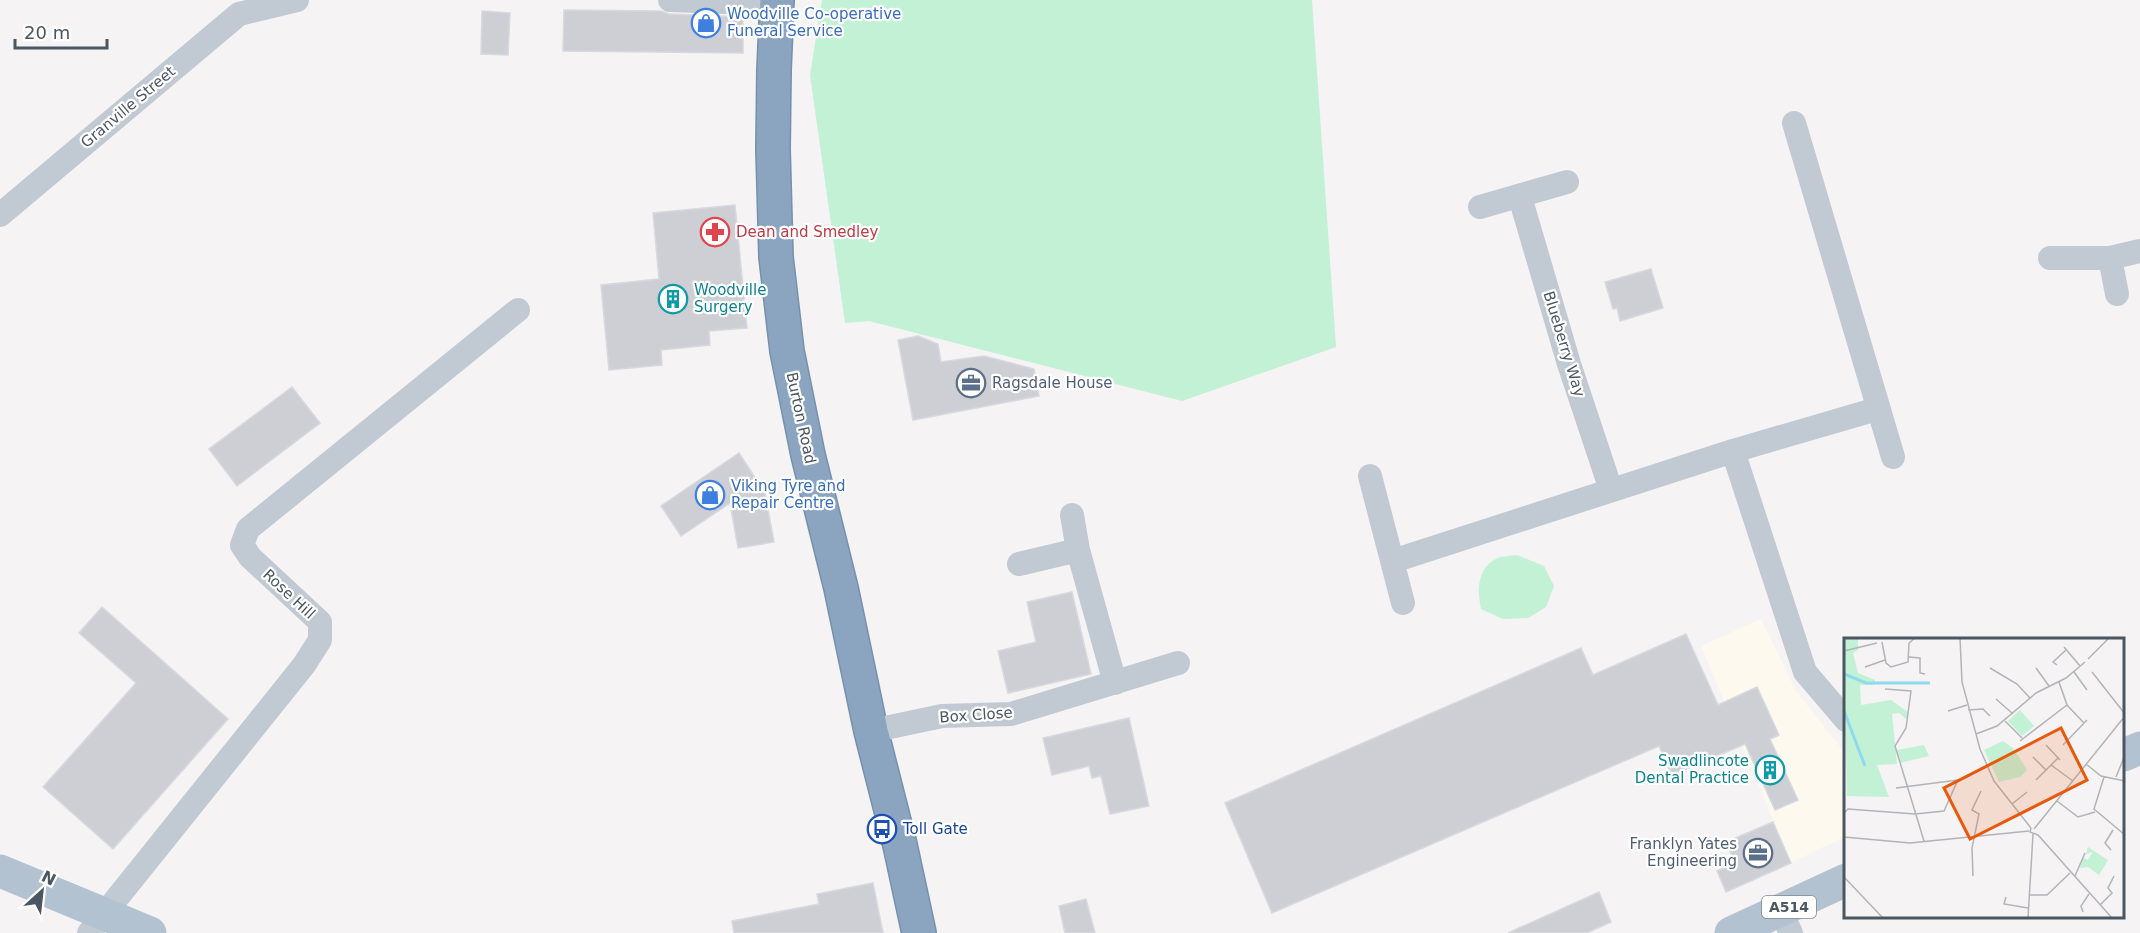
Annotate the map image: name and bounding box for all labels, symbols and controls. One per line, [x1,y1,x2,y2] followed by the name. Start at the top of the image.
[727,5,901,40] place label: Woodville Co-operative Funeral Service
[690,7,722,39] shop icon: Woodville Co-operative Funeral Service
[15,12,106,50] scale bar
[24,22,70,43] text: 20 m
[77,62,179,152] street label: Granville Street
[699,216,731,248] pharmacy icon: Dean and Smedley
[736,223,879,241] place label: Dean and Smedley
[694,281,766,316] place label: Woodville Surgery
[657,283,689,315] building icon: Woodville Surgery
[1539,289,1589,399] street label: Blueberry Way
[955,367,987,399] office icon: Ragsdale House
[783,371,819,465] street label: Burton Road
[992,374,1113,392] place label: Ragsdale House
[731,477,846,512] place label: Viking Tyre and Repair Centre
[694,479,726,511] shop icon: Viking Tyre and Repair Centre
[259,565,319,623] street label: Rose Hill
[1844,638,2125,918] inset map
[939,703,1013,727] street label: Box Close
[1635,752,1749,787] place label: Swadlincote Dental Practice
[1754,754,1786,786] building icon: Swadlincote Dental Practice
[866,813,898,845] bus stop icon: Toll Gate
[902,820,968,838] place label: Toll Gate
[1629,835,1737,870] place label: Franklyn Yates Engineering
[1742,837,1774,869] office icon: Franklyn Yates Engineering
[12,861,72,921] north arrow
[38,867,59,890] text: N
[1762,896,1816,918] road number: A514

